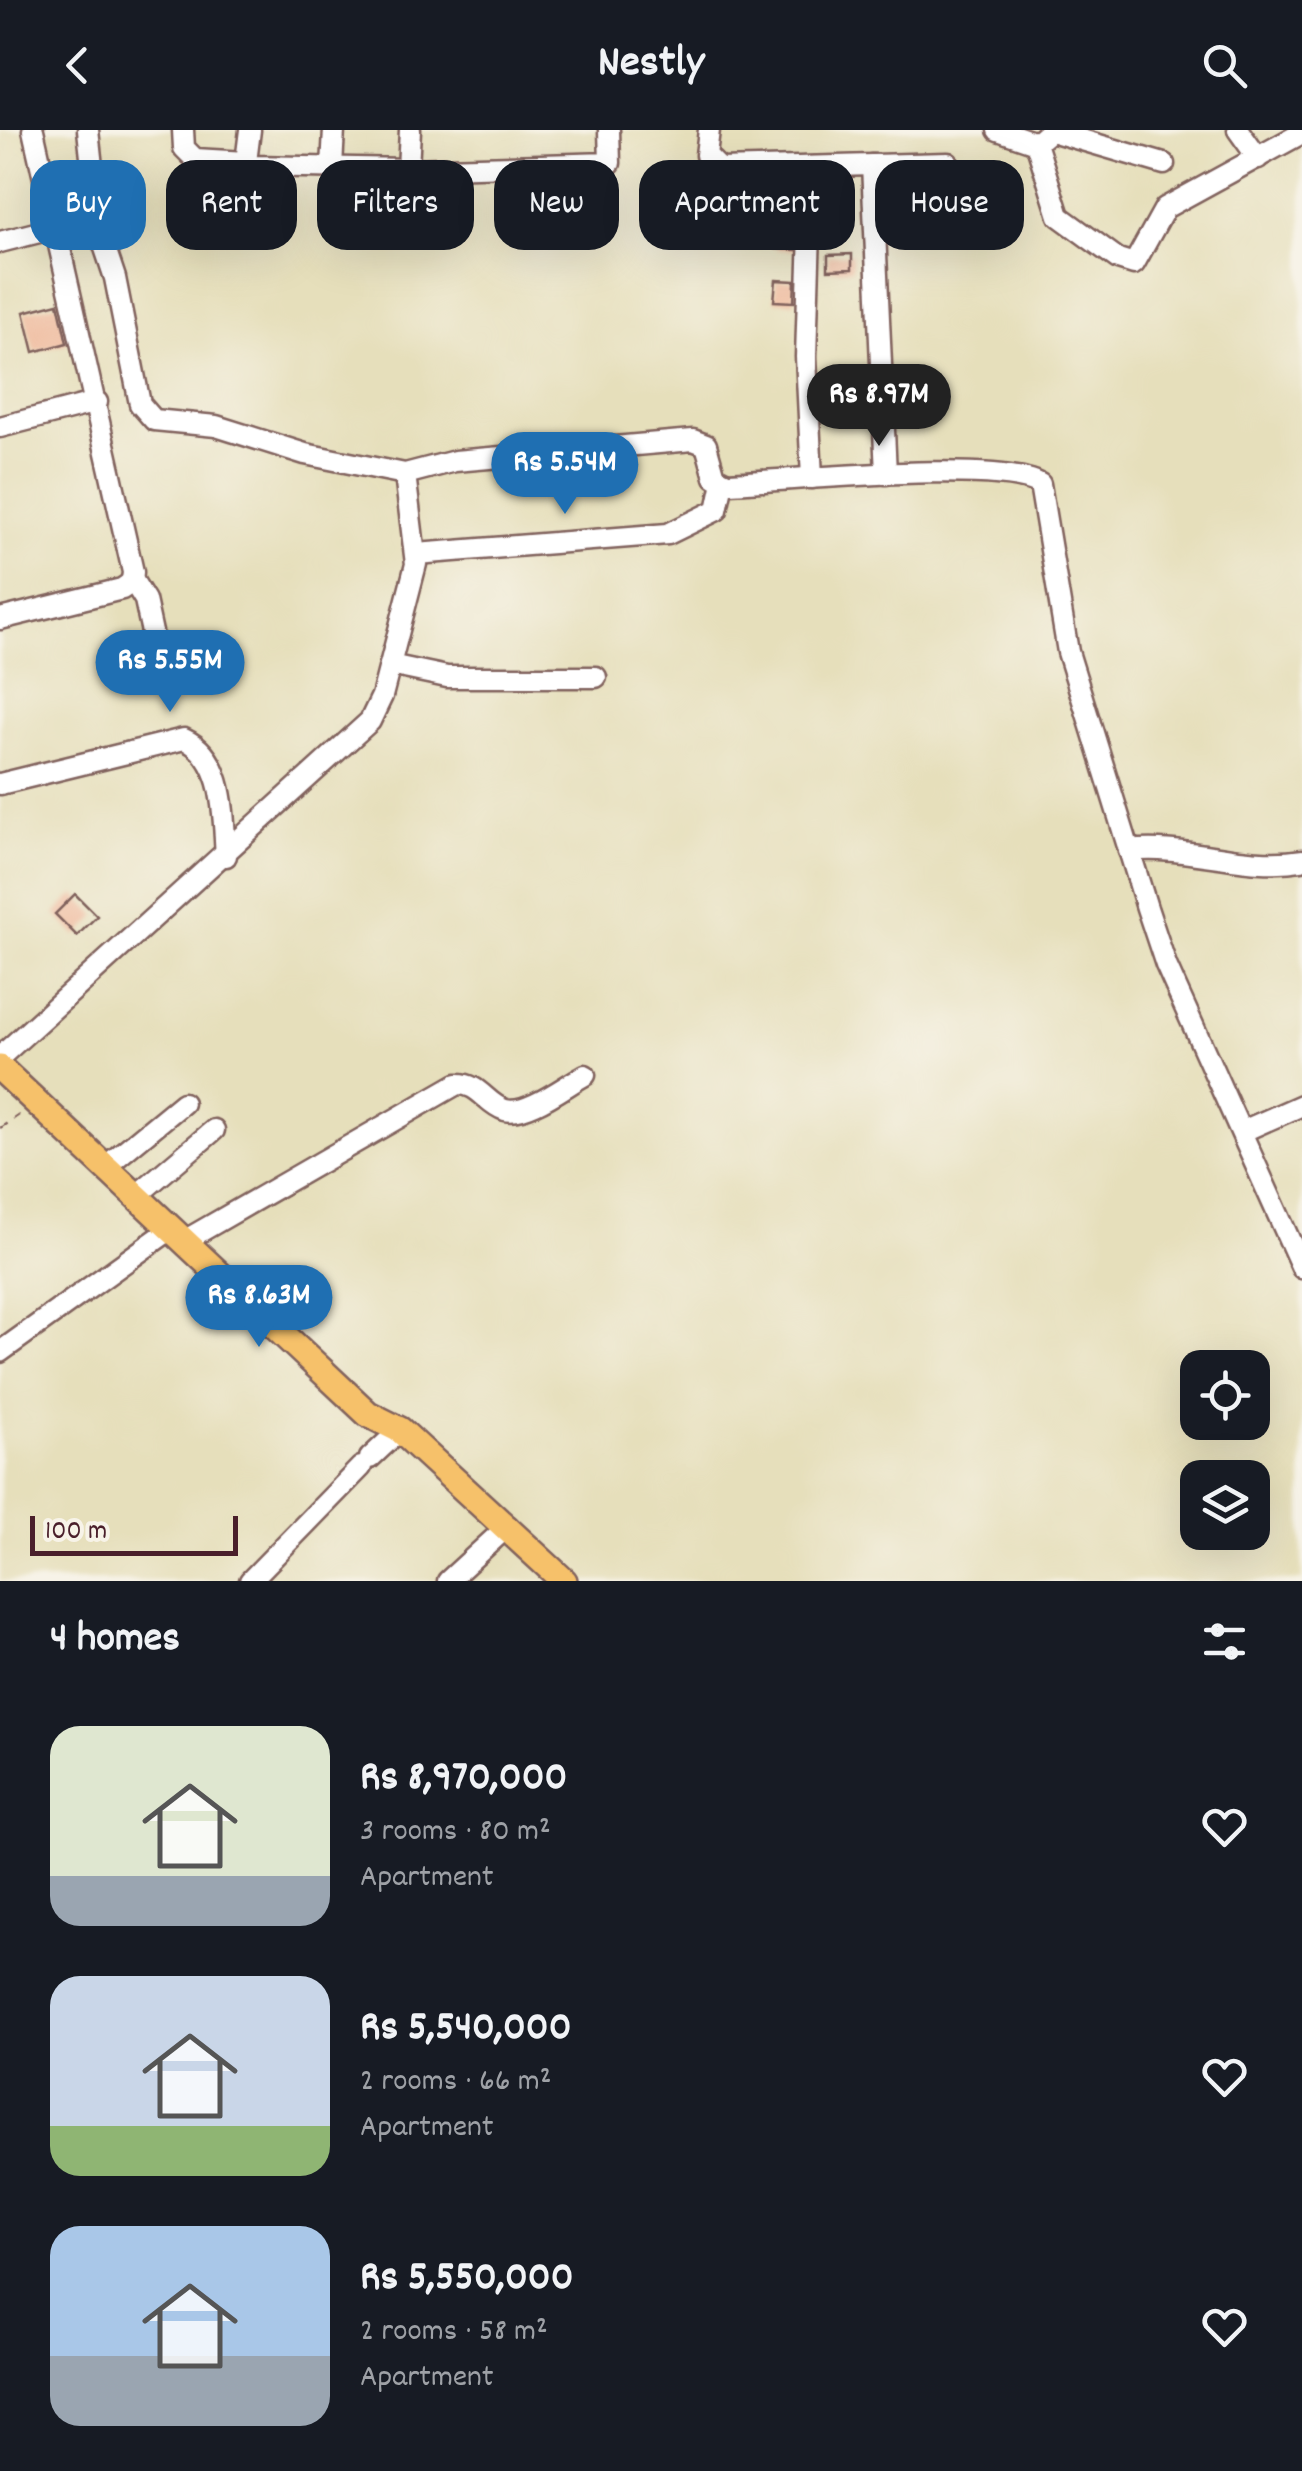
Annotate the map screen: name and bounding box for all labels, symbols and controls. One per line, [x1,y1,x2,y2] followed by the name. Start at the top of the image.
[598,33,704,97] text: Nestly
[50,38,105,93] icon: back
[1197,38,1252,93] icon: search
[30,160,146,250] chip: Buy
[166,160,297,250] chip: Rent
[317,160,474,250] chip: Filters
[494,160,619,250] chip: New
[639,160,855,250] chip: Apartment
[875,160,1024,250] chip: House
[776,364,982,449] pin: Rs 8.97M
[829,373,929,419] text: Rs 8.97M
[462,432,668,517] pin: Rs 5.54M
[513,441,617,487] text: Rs 5.54M
[67,630,273,715] pin: Rs 5.55M
[118,639,222,685] text: Rs 5.55M
[156,1265,362,1350] pin: Rs 8.63M
[207,1274,311,1320] text: Rs 8.63M
[1180,1350,1270,1550] map controls
[1180,1350,1270,1440] button: locate
[1180,1460,1270,1550] button: layers
[30,1511,238,1556] scale bar
[45,1513,107,1553] text: 100 m
[50,1611,180,1671] text: 4 homes
[1197,1614,1252,1669] icon: filters
[360,1750,567,1810] text: Rs 8,970,000
[130,1766,250,1886] icon: home
[1197,1799,1252,1854] icon: heart
[360,1810,551,1856] text: 3 rooms · 80 m²
[360,1856,494,1902] text: Apartment
[360,2000,572,2060] text: Rs 5,540,000
[130,2016,250,2136] icon: home
[1197,2049,1252,2104] icon: heart
[360,2060,551,2106] text: 2 rooms · 66 m²
[360,2106,494,2152] text: Apartment
[360,2250,574,2310] text: Rs 5,550,000
[130,2266,250,2386] icon: home
[1197,2299,1252,2354] icon: heart
[360,2310,548,2356] text: 2 rooms · 58 m²
[360,2356,494,2402] text: Apartment

